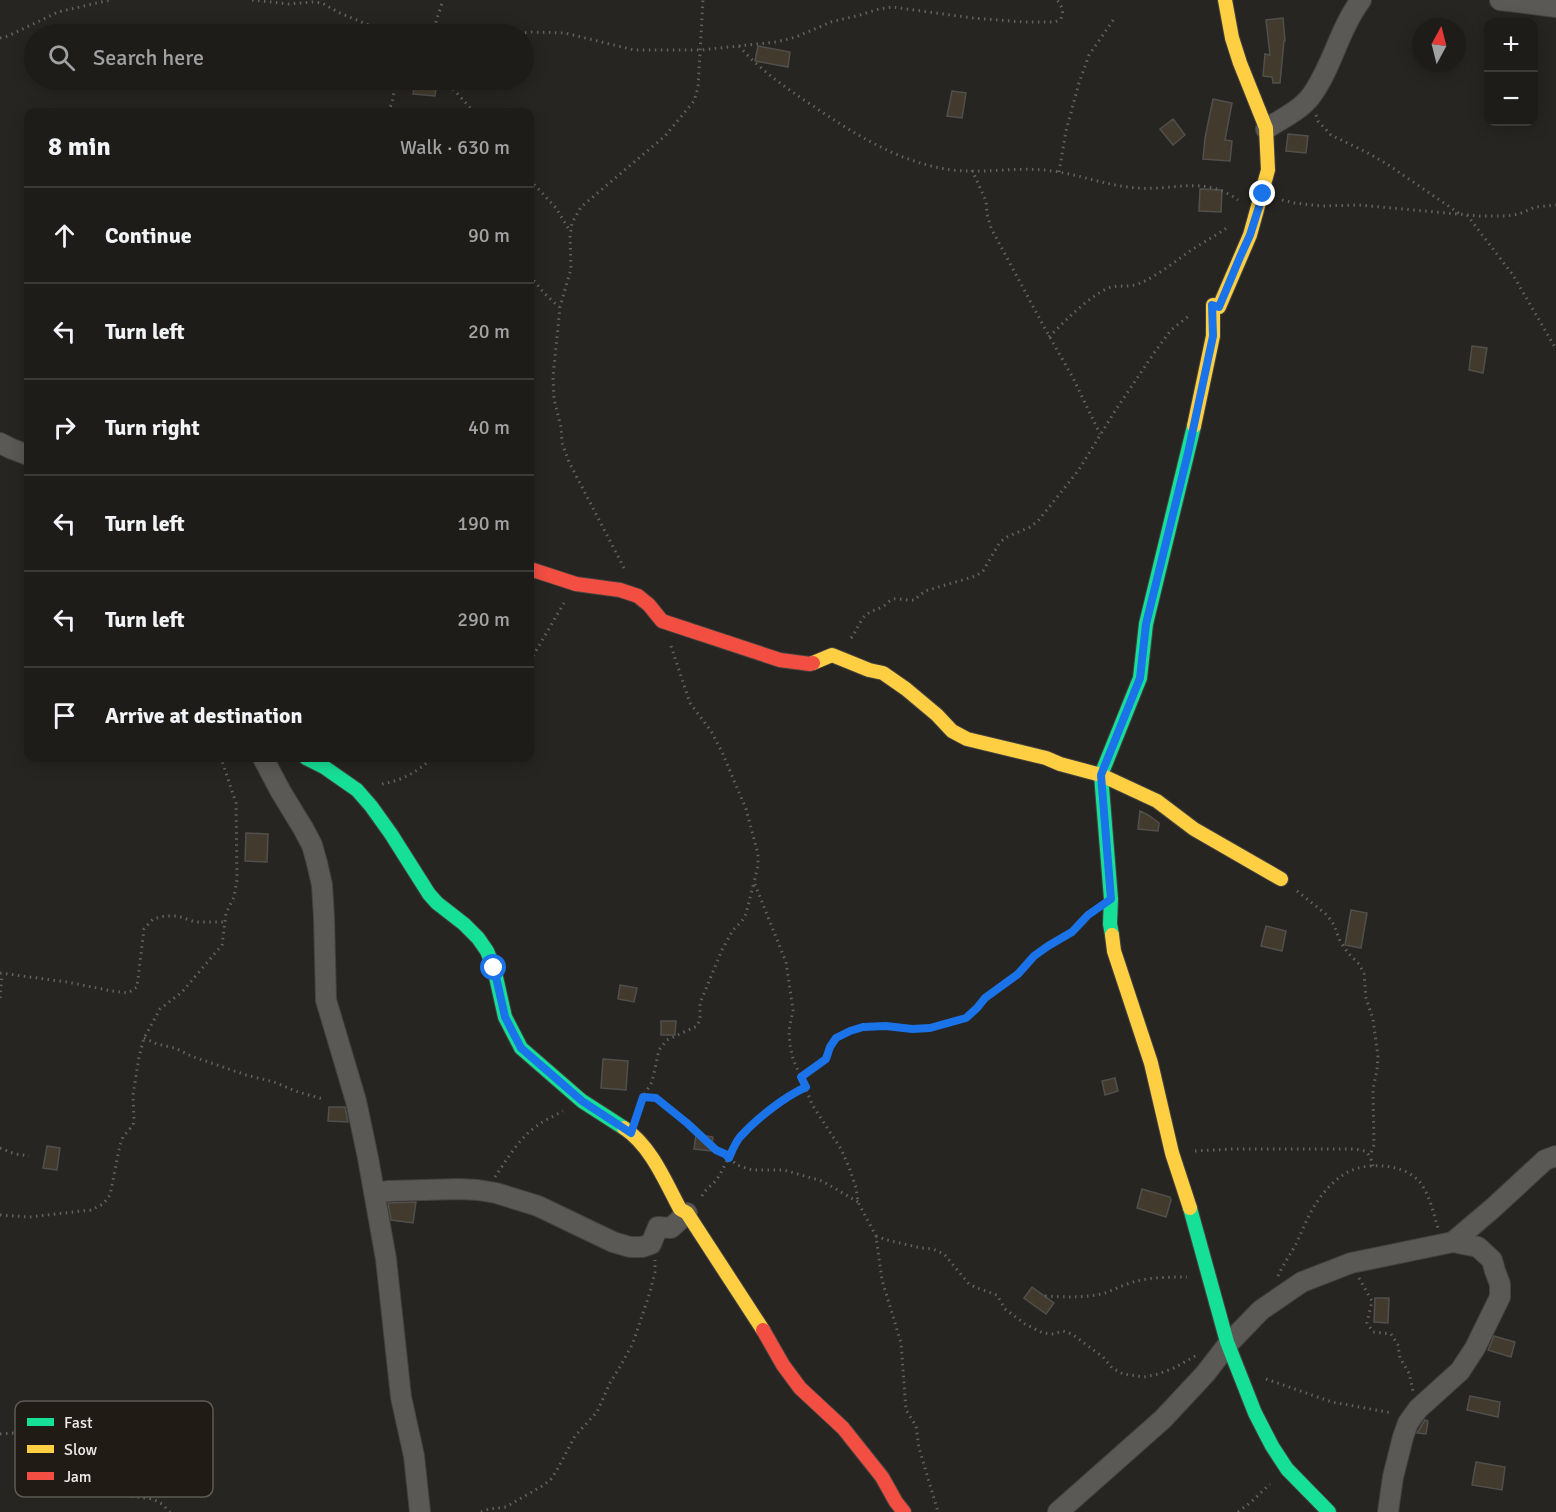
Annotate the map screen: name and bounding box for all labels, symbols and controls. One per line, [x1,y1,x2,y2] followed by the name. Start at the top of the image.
[1412,18,1466,72] north arrow
[1484,18,1538,126] map controls
[1484,18,1538,72] button: +
[24,24,534,90] search box
[45,41,78,74] icon: search
[93,44,204,71] text: Search here
[1484,72,1538,126] button: −
[48,131,111,163] text: 8 min
[400,135,510,160] text: Walk · 630 m
[1249,180,1275,206] route end
[48,219,81,252] icon: ahead
[105,222,192,249] text: Continue
[468,223,510,248] text: 90 m
[48,315,81,348] icon: left
[105,318,185,345] text: Turn left
[468,319,510,344] text: 20 m
[48,411,81,444] icon: right
[105,414,200,441] text: Turn right
[468,415,510,440] text: 40 m
[48,507,81,540] icon: left
[105,510,185,537] text: Turn left
[457,511,510,536] text: 190 m
[48,603,81,636] icon: left
[105,606,185,633] text: Turn left
[457,607,510,632] text: 290 m
[48,699,81,732] icon: arrive
[105,702,302,729] text: Arrive at destination
[480,954,506,980] route start
[15,1401,213,1497] legend
[64,1413,93,1433] text: Fast
[64,1440,98,1460] text: Slow
[64,1467,92,1487] text: Jam

